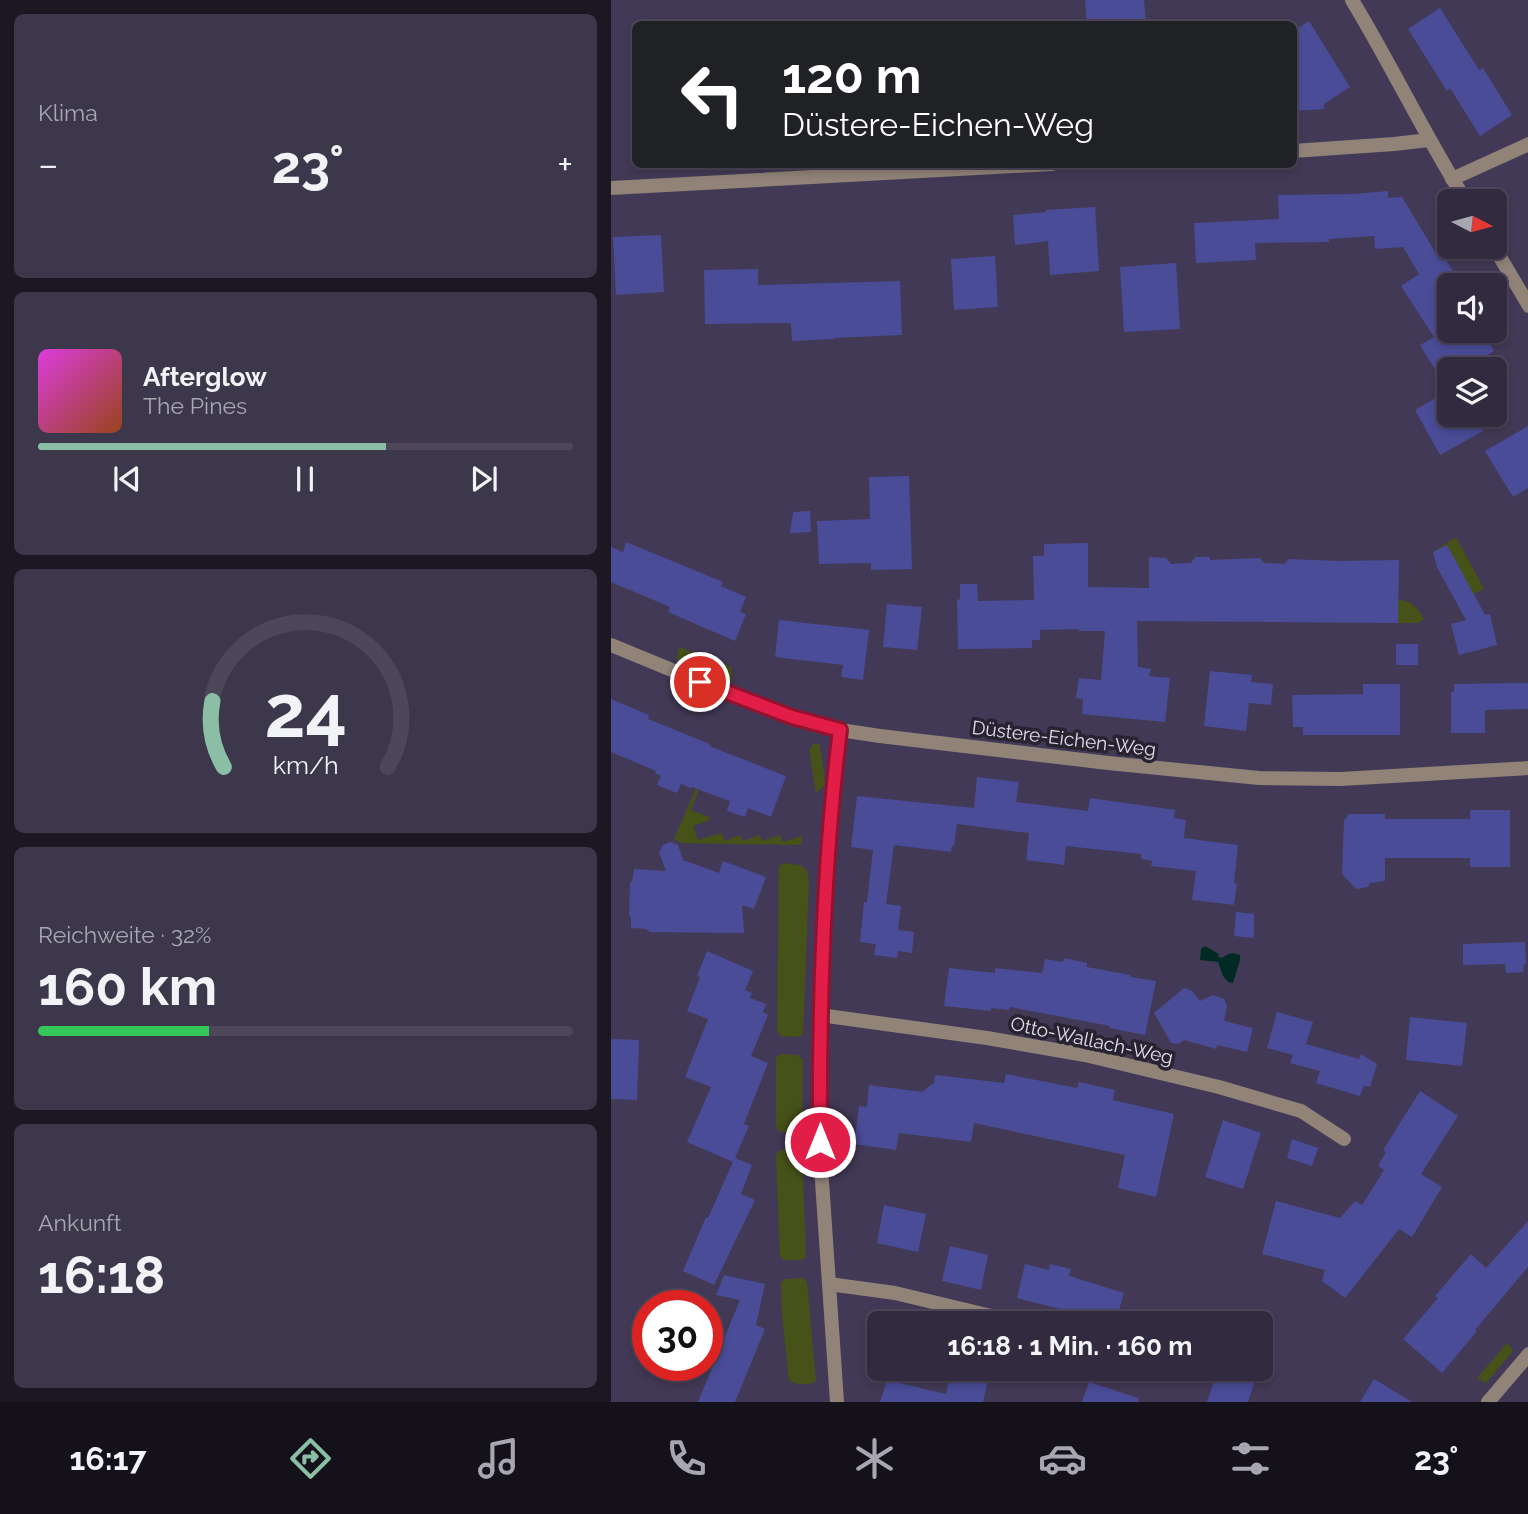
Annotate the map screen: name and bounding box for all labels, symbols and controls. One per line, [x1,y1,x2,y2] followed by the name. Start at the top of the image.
[782,47,921,104] text: 120 m
[667,49,758,140] icon: left
[38,99,98,126] text: Klima
[782,106,1094,143] text: Düstere-Eichen-Weg
[272,134,344,195] text: 23°
[38,142,58,187] text: −
[557,142,573,187] text: +
[1437,189,1507,259] north arrow
[1437,189,1507,427] map controls
[1437,273,1507,343] button: sound
[1437,357,1507,427] button: layers
[143,362,267,392] text: Afterglow
[143,392,247,419] text: The Pines
[108,460,146,498] icon: previous
[286,460,324,498] icon: pause
[465,460,503,498] icon: next
[670,652,730,712] pin
[681,663,719,701] icon: arrive
[264,669,347,754] text: 24
[971,716,1157,760] street label: Düstere-Eichen-Weg
[273,750,338,780] text: km/h
[38,921,211,948] text: Reichweite · 32%
[38,956,217,1017] text: 160 km
[1009,1012,1175,1068] street label: Otto-Wallach-Weg
[783,1105,857,1179] position arrow
[38,1209,121,1236] text: Ankunft
[38,1244,165,1305] text: 16:18
[632,1290,723,1381] speed limit sign: 30
[947,1331,1193,1361] text: 16:18 · 1 Min. · 160 m
[286,1434,335,1483] icon: directions
[474,1434,523,1483] icon: music
[662,1434,711,1483] icon: phone
[850,1434,899,1483] icon: climate
[1038,1434,1087,1483] icon: car
[1226,1434,1275,1483] icon: filters
[70,1440,146,1477] text: 16:17
[1414,1440,1458,1477] text: 23°

